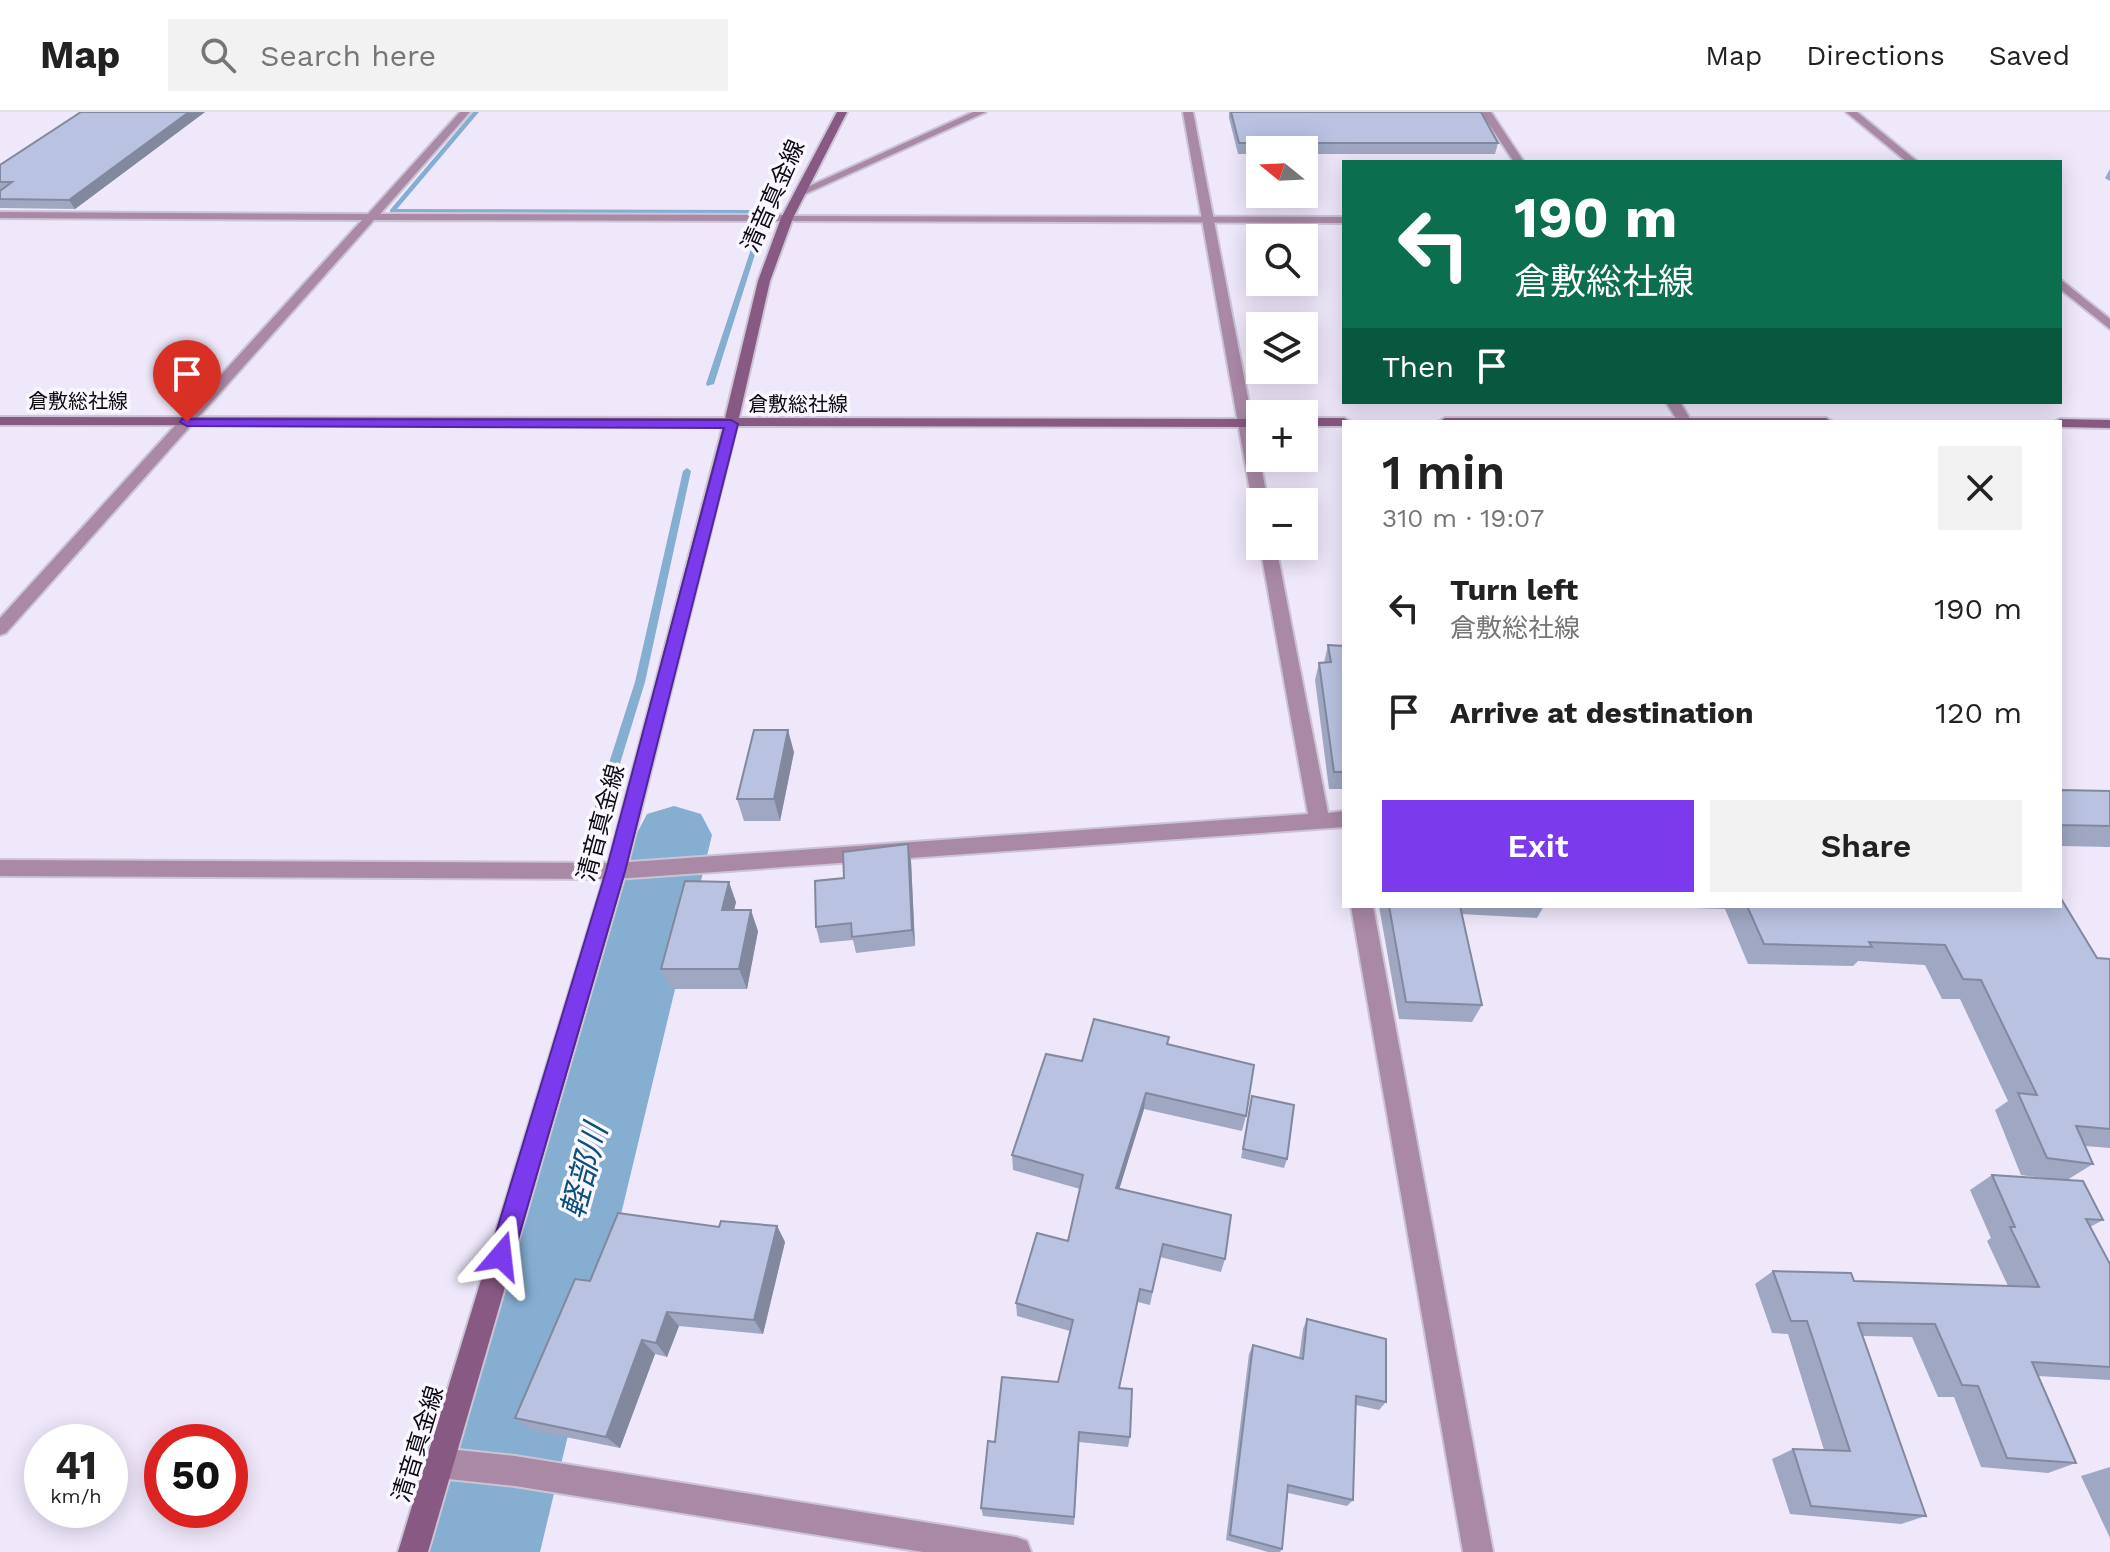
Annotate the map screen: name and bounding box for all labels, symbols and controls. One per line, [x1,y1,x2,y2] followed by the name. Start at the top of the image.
[168,19,728,91] search box
[40,33,120,77] text: Map
[196,33,240,77] icon: search
[260,38,436,73] text: Search here
[1705,39,1762,72] text: Map
[1806,39,1945,72] text: Directions
[1989,39,2070,72] text: Saved
[736,135,810,257] street label: 清音真金線
[1246,136,1318,208] north arrow
[1246,136,1318,560] map controls
[1514,185,1677,251] text: 190 m
[1382,192,1486,296] icon: left
[1246,224,1318,296] button: search
[1514,261,1694,303] text: 倉敷総社線
[1246,312,1318,384] button: layers
[153,340,221,422] pin
[1470,344,1514,388] icon: arrive
[1382,349,1454,384] text: Then
[165,352,209,396] icon: arrive
[28,389,128,413] street label: 倉敷総社線
[748,392,848,416] street label: 倉敷総社線
[1246,400,1318,472] button: +
[1382,444,1505,501] text: 1 min
[1938,446,2022,530] button: close
[1246,488,1318,560] button: −
[1382,503,1544,533] text: 310 m · 19:07
[1450,572,1578,607] text: Turn left
[1382,586,1426,630] icon: left
[1934,591,2022,626] text: 190 m
[1450,613,1580,643] text: 倉敷総社線
[1382,690,1426,734] icon: arrive
[1450,695,1754,730] text: Arrive at destination
[1935,695,2022,730] text: 120 m
[572,761,630,885] street label: 清音真金線
[1382,800,1694,892] button: Exit
[1710,800,2022,892] button: Share
[553,1117,616,1222] water label: 軽部川
[459,1214,543,1298] position arrow
[387,1383,449,1505] street label: 清音真金線
[144,1424,248,1528] speed limit sign: 50
[55,1442,97,1489] text: 41
[50,1484,102,1508] text: km/h

